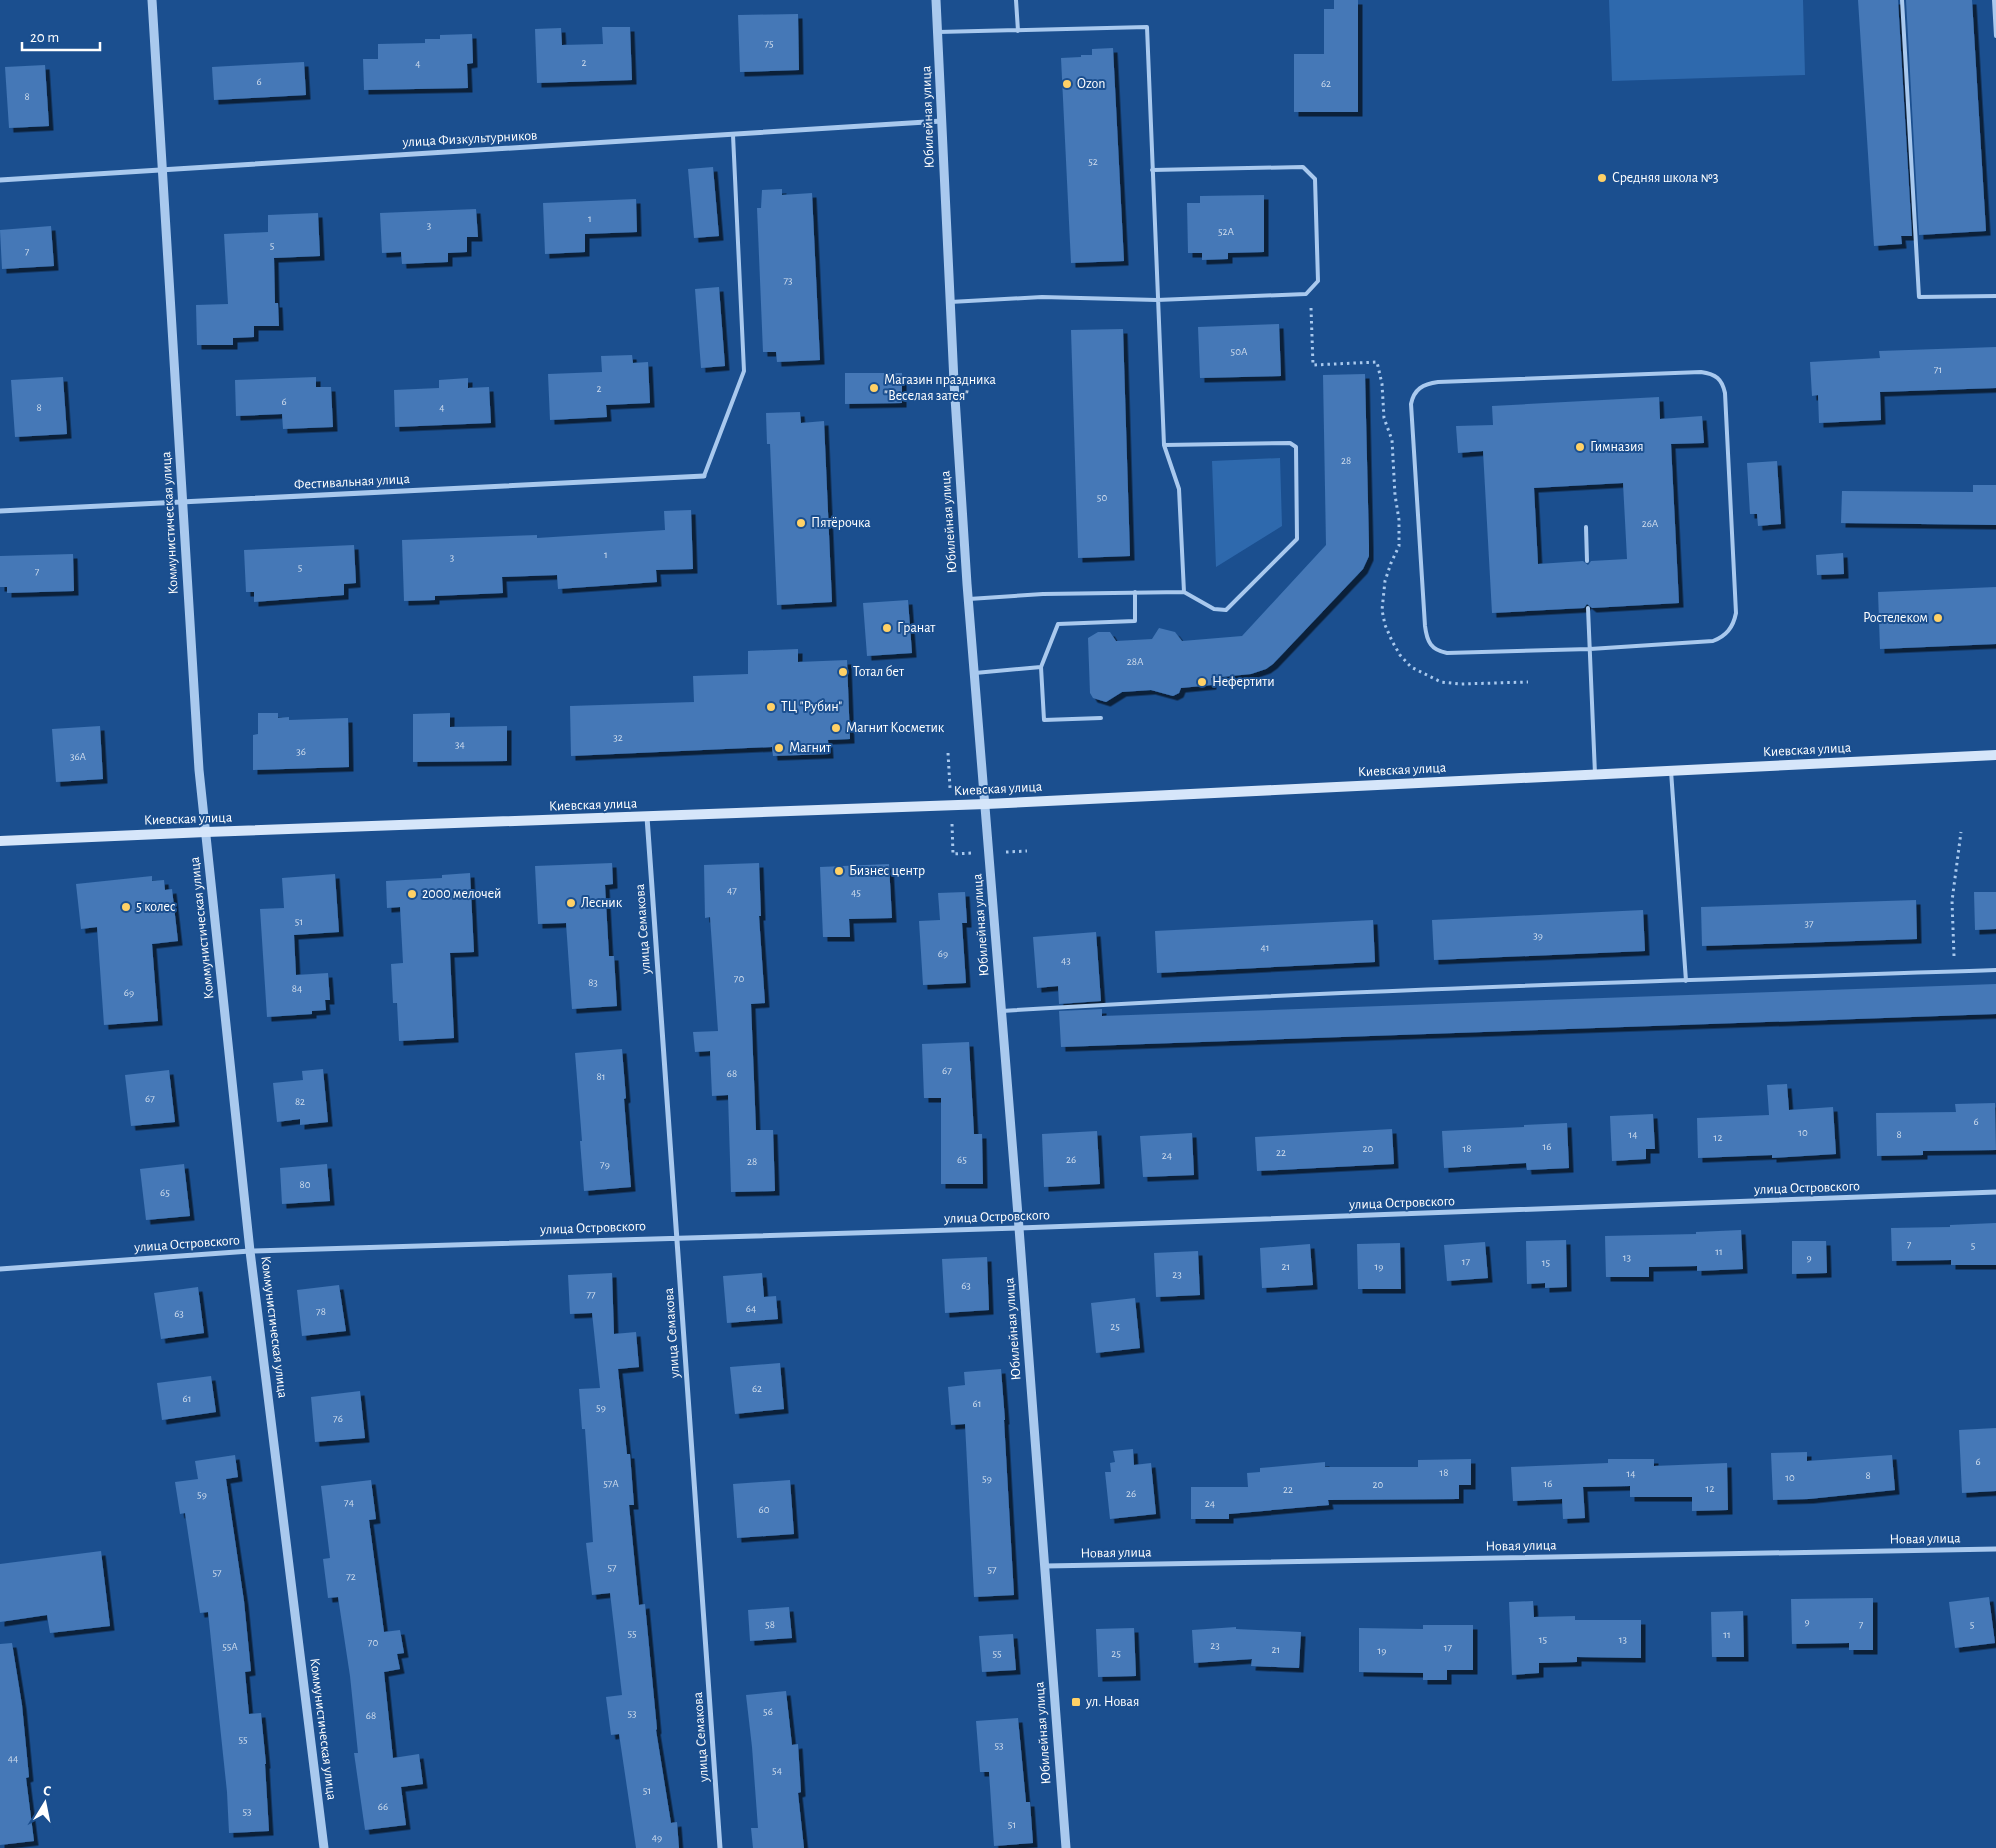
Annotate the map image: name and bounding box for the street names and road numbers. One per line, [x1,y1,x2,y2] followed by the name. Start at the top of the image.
[919,65,937,169] street label: Юбилейная улица
[401,128,538,150] street label: улица Физкультурников
[159,451,181,595] street label: Коммунистическая улица
[938,470,960,574] street label: Юбилейная улица
[294,472,411,492] street label: Фестивальная улица
[1762,741,1852,759] street label: Киевская улица
[1357,761,1447,779] street label: Киевская улица
[953,780,1043,798] street label: Киевская улица
[549,796,638,814] street label: Киевская улица
[144,810,233,828] street label: Киевская улица
[187,855,216,1000] street label: Коммунистическая улица
[970,873,992,977] street label: Юбилейная улица
[633,883,653,976] street label: улица Семакова
[1753,1179,1860,1197] street label: улица Островского
[1348,1194,1455,1212] street label: улица Островского
[943,1208,1050,1226] street label: улица Островского
[539,1219,646,1237] street label: улица Островского
[133,1233,240,1255] street label: улица Островского
[258,1255,290,1400] street label: Коммунистическая улица
[1002,1277,1024,1381] street label: Юбилейная улица
[662,1287,682,1380] street label: улица Семакова
[1889,1531,1961,1547] street label: Новая улица
[1485,1538,1557,1554] street label: Новая улица
[1080,1545,1152,1561] street label: Новая улица
[307,1657,339,1802] street label: Коммунистическая улица
[1032,1681,1054,1785] street label: Юбилейная улица
[691,1691,711,1784] street label: улица Семакова

